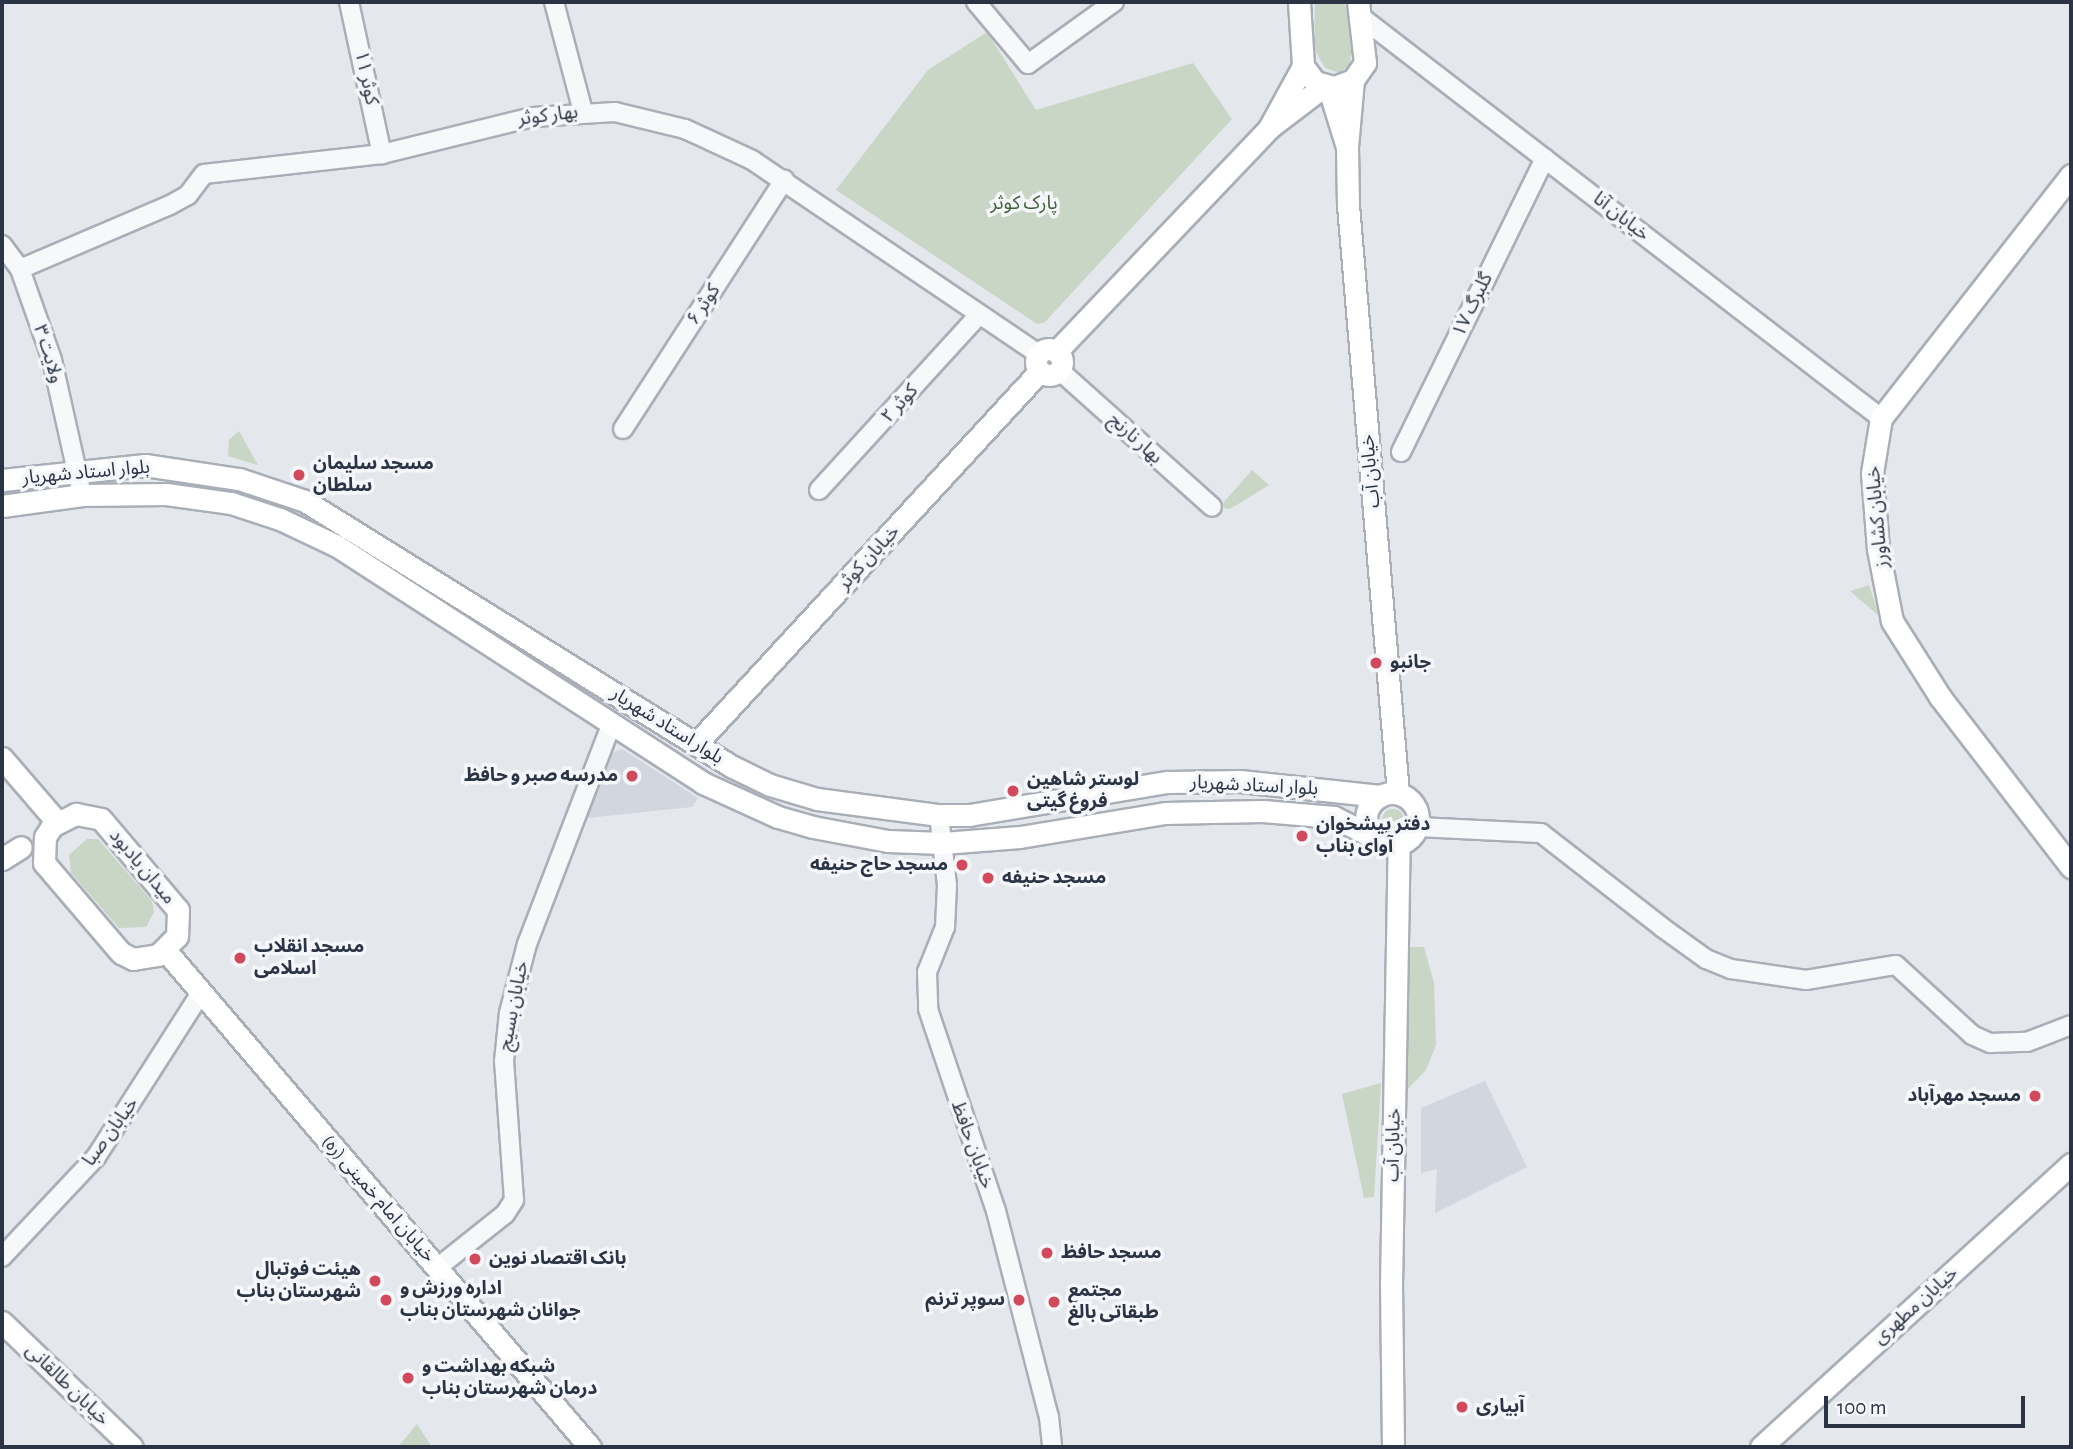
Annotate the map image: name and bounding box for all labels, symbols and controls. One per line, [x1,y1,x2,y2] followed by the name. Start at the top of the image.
[349,49,383,107] street label: کوثر ۱۱
[517,101,579,131] street label: بهار کوثر
[1588,188,1654,246] street label: خیابان آنا
[990,193,1058,215] park label: پارک کوثر
[1448,269,1498,341] street label: گلبرگ ۱۷
[682,280,726,330] street label: کوثر ۶
[28,322,68,386] street label: ولایت ۳
[877,380,923,428] street label: کوثر ۲
[1103,409,1167,469] street label: بهار نارنج
[1356,433,1386,509] street label: خیابان آب
[313,453,434,497] place label: مسجد سلیمان سلطان
[21,456,151,490] street label: بلوار استاد شهریار
[1862,465,1894,569] street label: خیابان کشاورز
[291,467,307,483] marker: مسجد سلیمان سلطان
[833,521,905,595] street label: خیابان کوثر
[1390,652,1431,674] place label: جانبو
[1368,655,1384,671] marker: جانبو
[607,682,727,770] street label: بلوار استاد شهریار
[464,765,618,787] place label: مدرسه صبر و حافظ
[624,768,640,784] marker: مدرسه صبر و حافظ
[1027,769,1139,813] place label: لوستر شاهین فروغ گیتی
[1189,771,1319,801] street label: بلوار استاد شهریار
[1005,783,1021,799] marker: لوستر شاهین فروغ گیتی
[1316,814,1430,858] place label: دفتر پیشخوان آوای بناب
[104,825,180,909] street label: میدان یادبود
[1294,828,1310,844] marker: دفتر پیشخوان آوای بناب
[810,854,948,876] place label: مسجد حاج حنیفه
[954,857,970,873] marker: مسجد حاج حنیفه
[1002,867,1106,889] place label: مسجد حنیفه
[980,870,996,886] marker: مسجد حنیفه
[254,936,364,980] place label: مسجد انقلاب اسلامی
[232,950,248,966] marker: مسجد انقلاب اسلامی
[494,959,534,1053] street label: خیابان بسیج
[1907,1085,2021,1107] place label: مسجد مهرآباد
[2027,1088,2043,1104] marker: مسجد مهرآباد
[78,1093,144,1171] street label: خیابان صبا
[946,1098,998,1192] street label: خیابان حافظ
[1382,1108,1406,1182] street label: خیابان آب
[317,1131,439,1267] street label: خیابان امام خمینی (ره)
[1061,1242,1162,1264] place label: مسجد حافظ
[1039,1245,1055,1261] marker: مسجد حافظ
[489,1248,627,1270] place label: بانک اقتصاد نوین
[467,1251,483,1267] marker: بانک اقتصاد نوین
[236,1259,361,1303] place label: هیئت فوتبال شهرستان بناب
[1869,1262,1963,1350] street label: خیابان مطهری
[367,1273,383,1289] marker: هیئت فوتبال شهرستان بناب
[400,1278,581,1322] place label: اداره ورزش و جوانان شهرستان بناب
[1068,1280,1159,1324] place label: مجتمع طبقاتی بالغ
[925,1289,1005,1311] place label: سوپر ترنم
[378,1292,394,1308] marker: اداره ورزش و جوانان شهرستان بناب
[1011,1292,1027,1308] marker: سوپر ترنم
[1046,1294,1062,1310] marker: مجتمع طبقاتی بالغ
[20,1339,114,1431] street label: خیابان طالقانی
[422,1356,597,1400] place label: شبکه بهداشت و درمان شهرستان بناب
[400,1370,416,1386] marker: شبکه بهداشت و درمان شهرستان بناب
[1828,1382,2029,1426] scale bar
[1476,1396,1524,1418] place label: آبیاری
[1837,1397,1887,1418] text: 100 m
[1454,1399,1470,1415] marker: آبیاری

